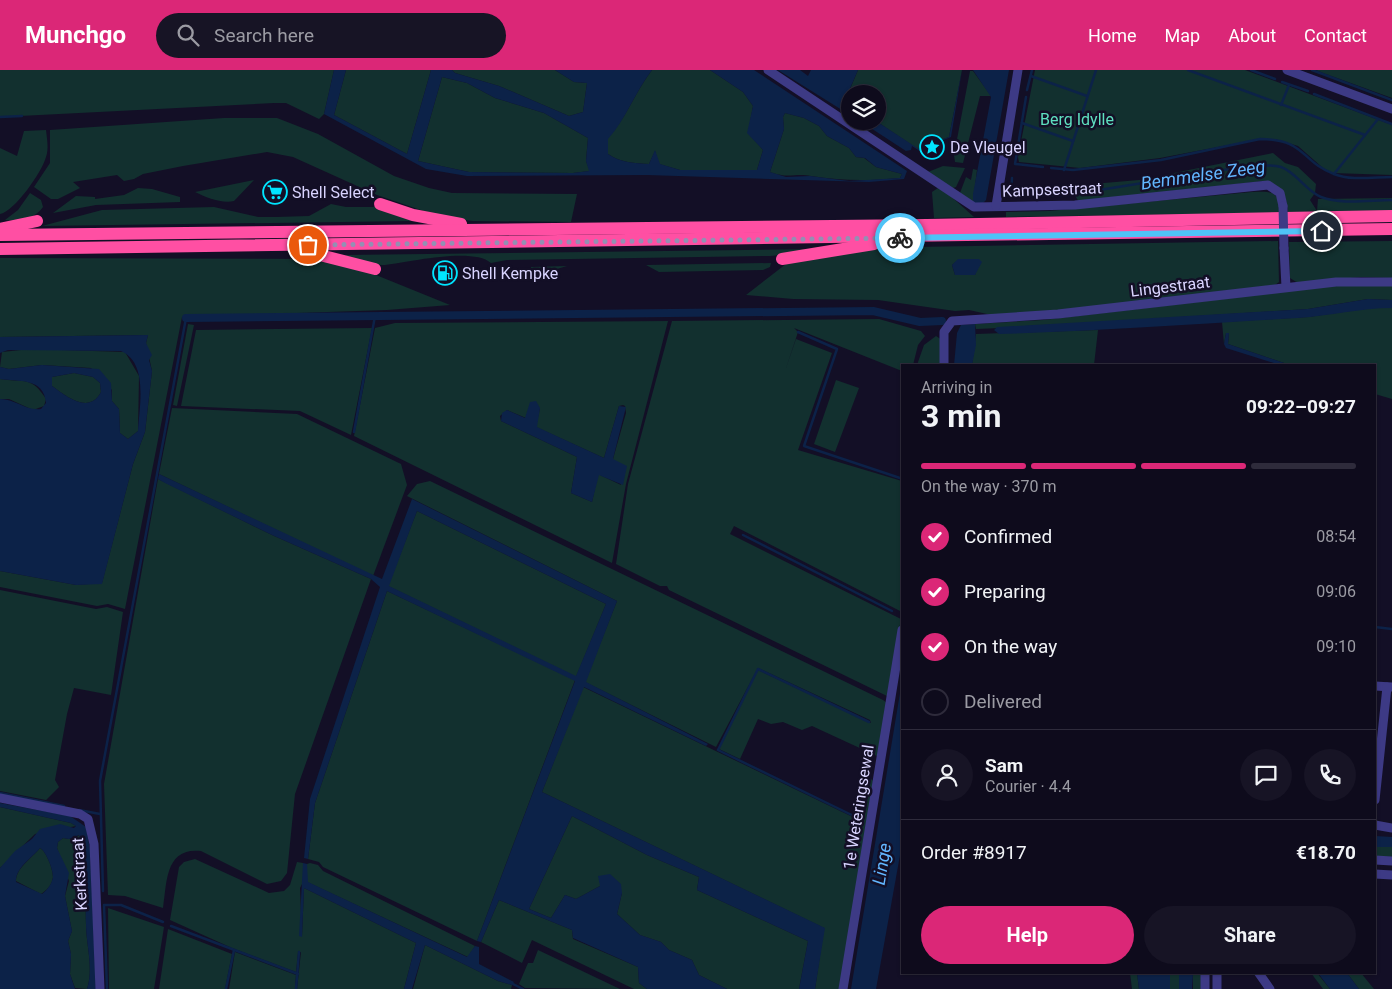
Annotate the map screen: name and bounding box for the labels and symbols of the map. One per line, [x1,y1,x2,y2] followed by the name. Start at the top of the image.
[1040,110,1114,129] park label: Berg Idylle
[919,134,945,160] place icon: De Vleugel
[950,138,1026,157] place label: De Vleugel
[1139,155,1267,194] water label: Bemmelse Zeeg
[1002,178,1102,201] street label: Kampsestraat
[262,179,288,205] supermarket icon: Shell Select
[292,183,375,202] place label: Shell Select
[1301,210,1343,252] pin
[875,213,925,263] courier
[287,224,329,266] pin
[432,260,458,286] fuel station icon: Shell Kempke
[462,264,558,283] place label: Shell Kempke
[1129,272,1211,301] street label: Lingestraat
[839,743,878,871] street label: 1e Weteringsewal
[68,837,91,911] street label: Kerkstraat
[868,841,895,886] water label: Linge

